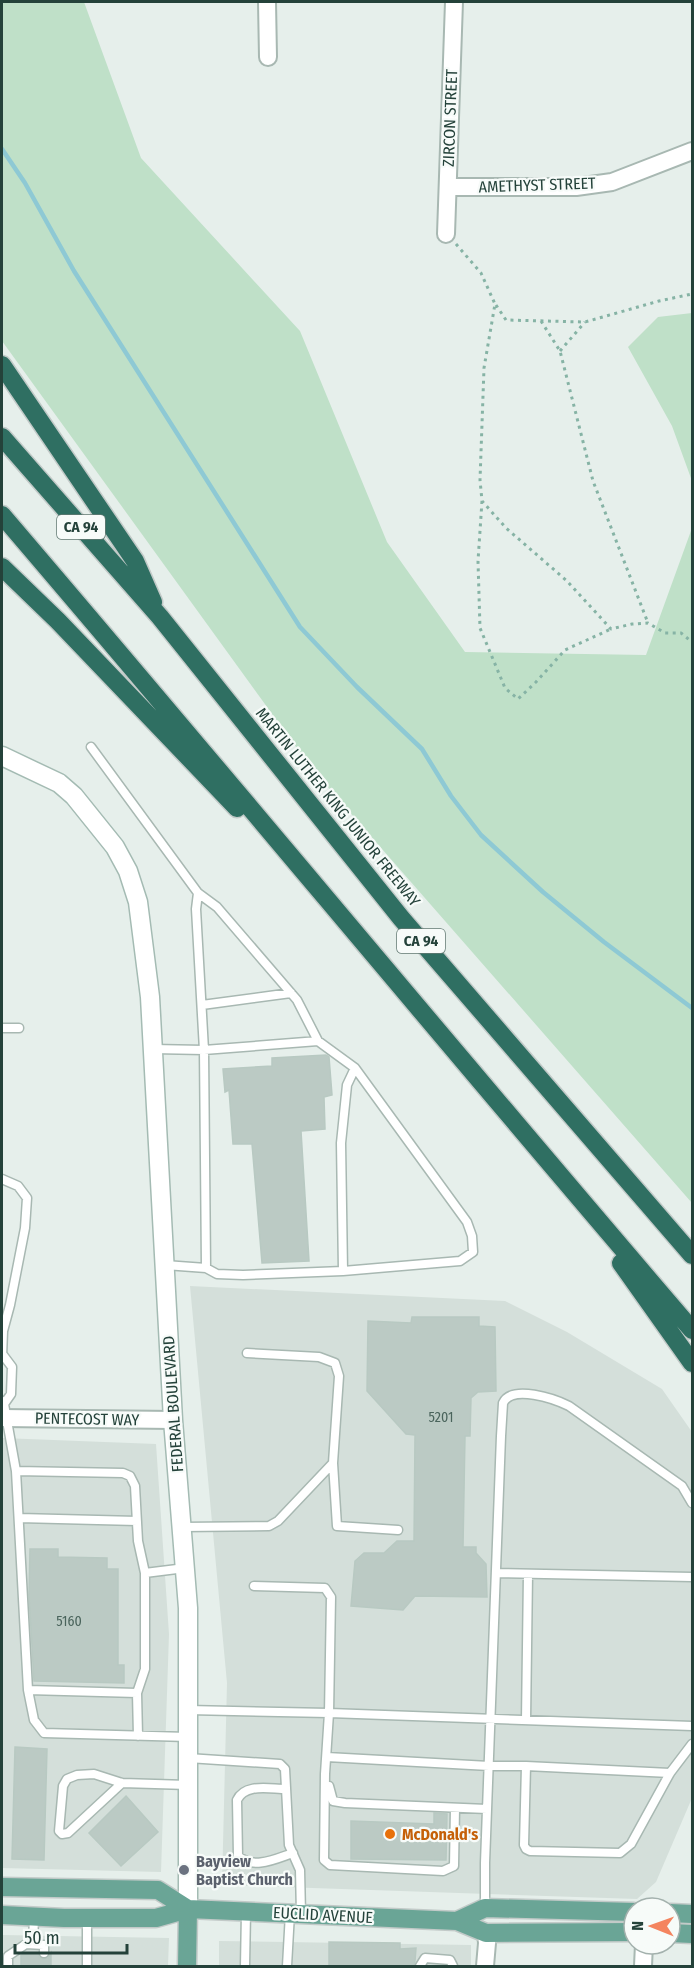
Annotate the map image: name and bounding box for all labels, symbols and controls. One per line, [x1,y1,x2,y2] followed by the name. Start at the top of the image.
[439,68,461,167] street label: ZIRCON STREET
[478,173,596,197] street label: AMETHYST STREET
[57,515,105,539] road number: CA 94
[252,704,424,910] street label: MARTIN LUTHER KING JUNIOR FREEWAY
[397,929,445,953] road number: CA 94
[159,1335,187,1473] street label: FEDERAL BOULEVARD
[35,1409,139,1429] street label: PENTECOST WAY
[429,1409,453,1426] house number: 5201
[56,1613,82,1630] house number: 5160
[402,1825,478,1844] place label: McDonald's
[383,1827,397,1841] marker: McDonald's
[196,1852,293,1889] place label: Bayview Baptist Church
[177,1863,191,1877] marker: Bayview Baptist Church
[622,1896,682,1956] north arrow
[273,1903,373,1927] street label: EUCLID AVENUE
[15,1917,128,1955] scale bar
[628,1921,647,1931] text: N
[24,1927,60,1949] text: 50 m

